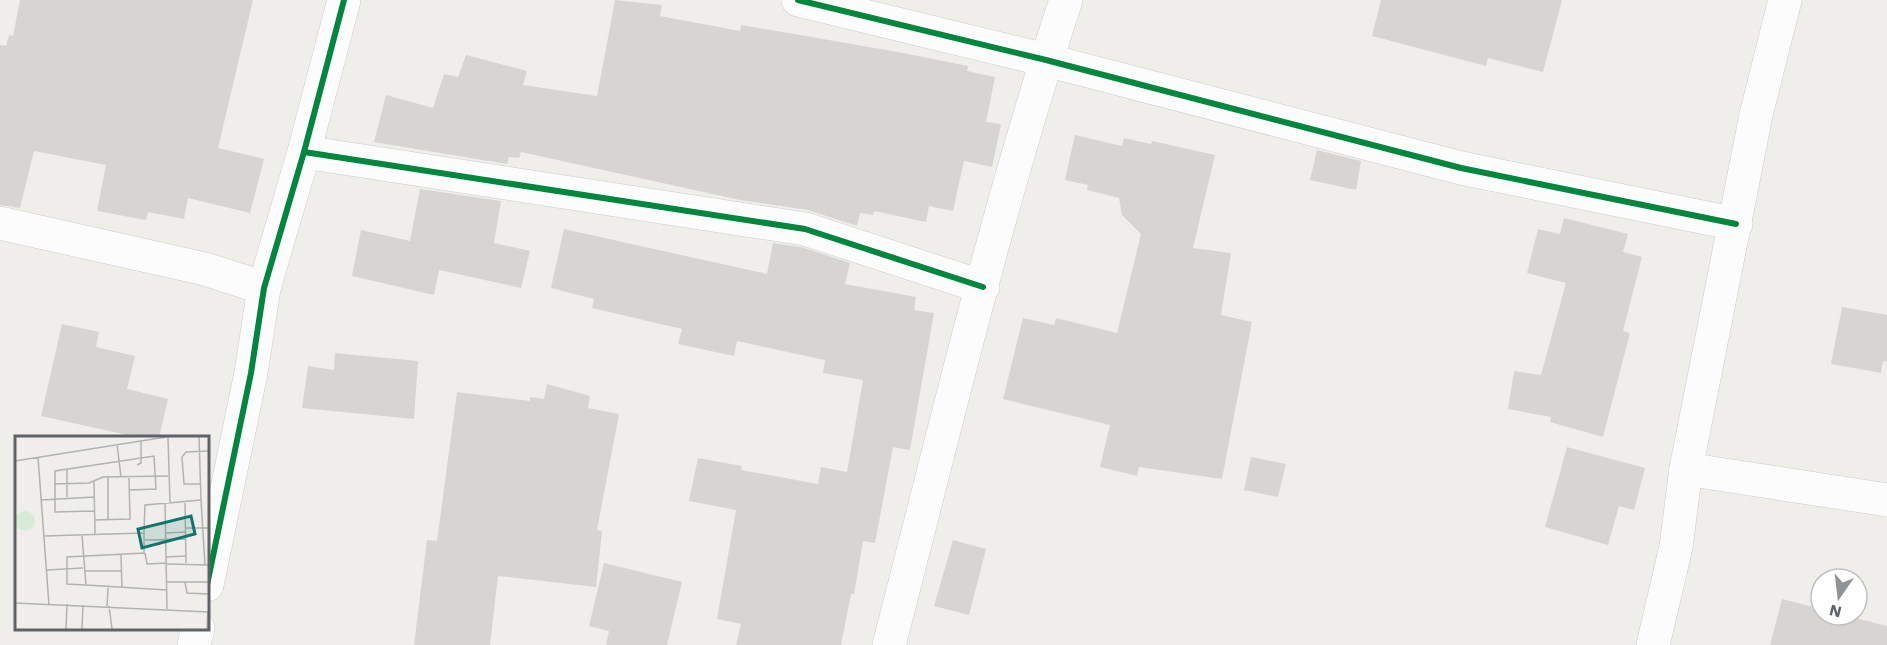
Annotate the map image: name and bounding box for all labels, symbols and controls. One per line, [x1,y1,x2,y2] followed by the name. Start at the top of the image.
[15,436,208,630] inset map
[1809,567,1869,627] north arrow
[1827,600,1844,622] text: N

